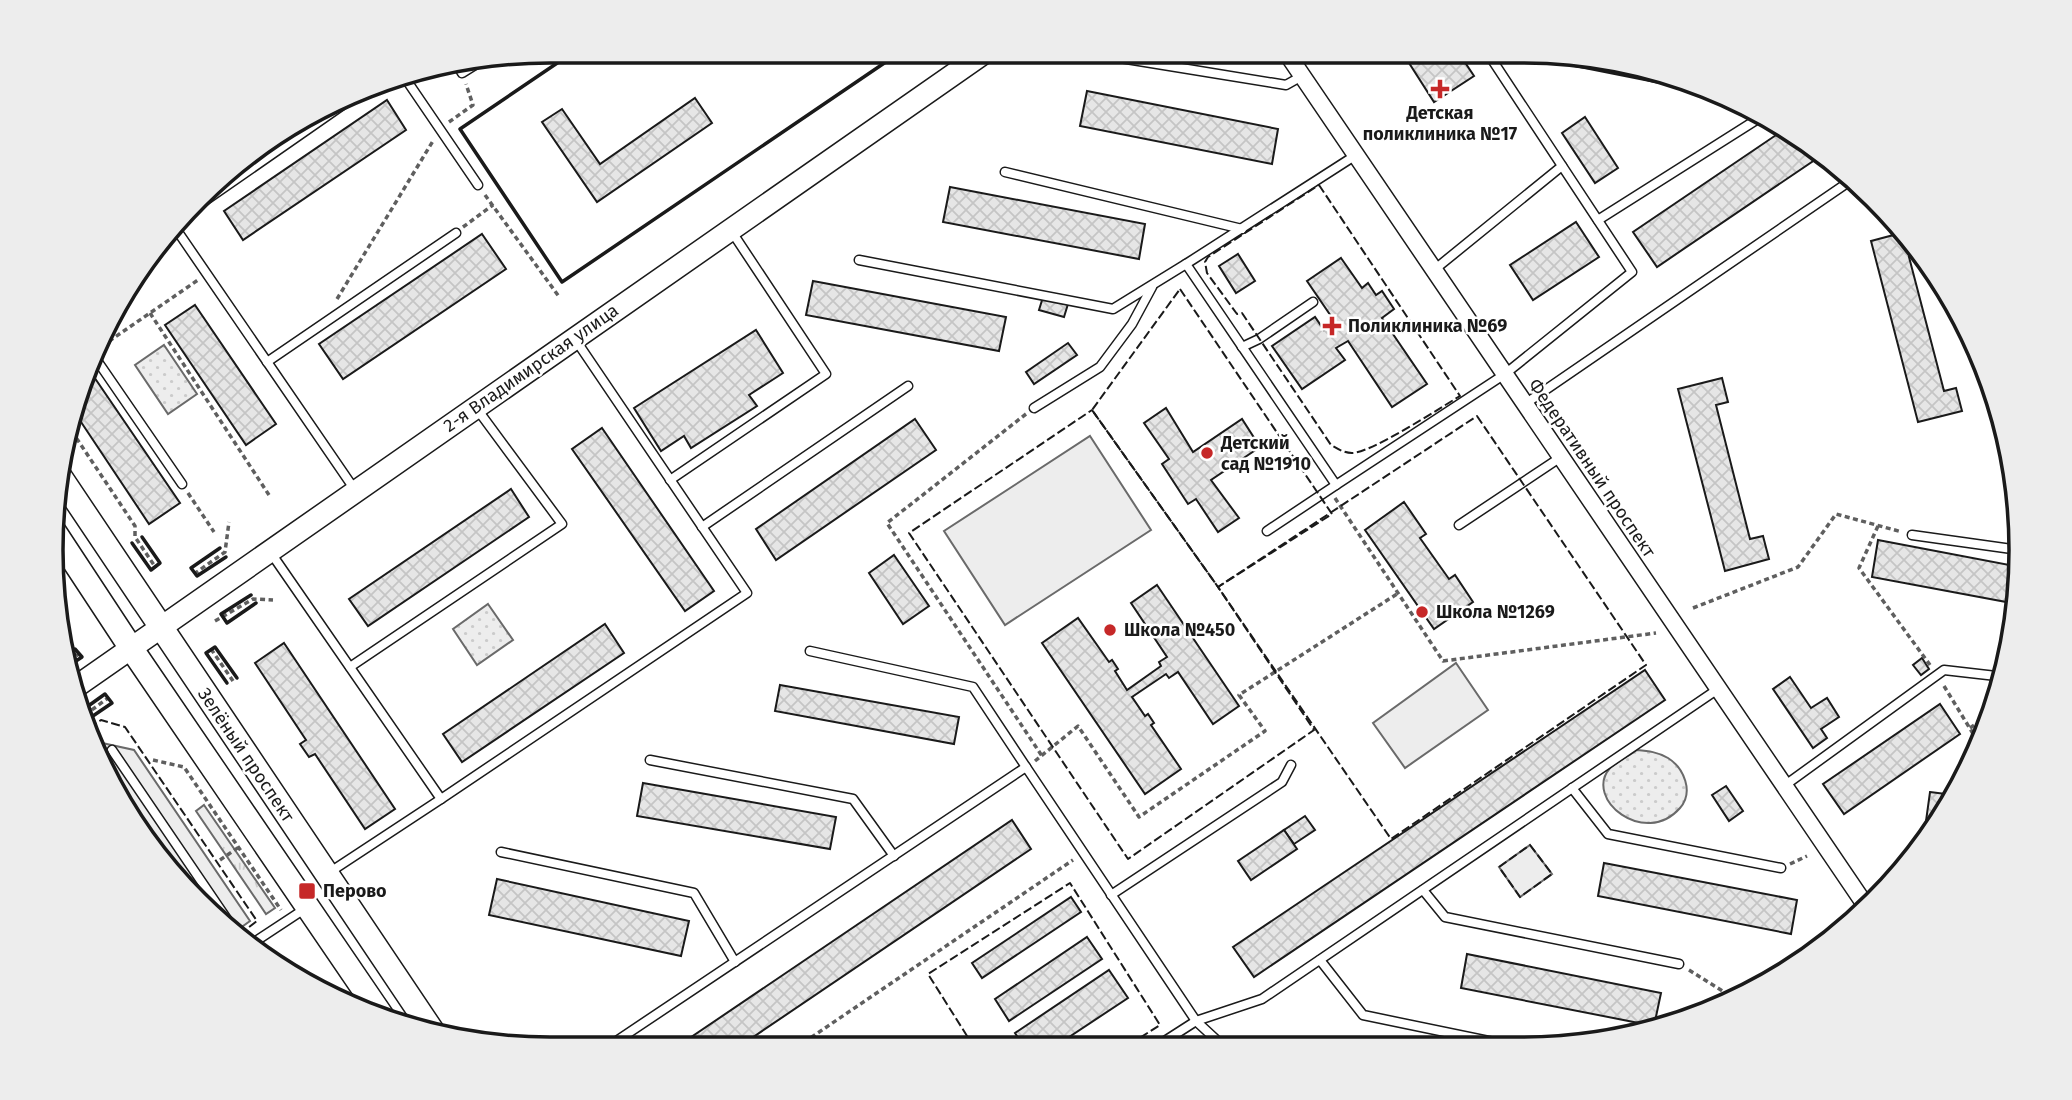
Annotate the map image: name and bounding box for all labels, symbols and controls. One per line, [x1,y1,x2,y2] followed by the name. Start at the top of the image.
[1430,79,1450,99] marker: Детская поликлиника №17
[1363,102,1518,145] place label: Детская поликлиника №17
[439,299,623,437] street label: 2-я Владимирская улица
[1348,315,1507,337] place label: Поликлиника №69
[1322,316,1342,336] marker: Поликлиника №69
[1524,374,1661,562] street label: Федеративный проспект
[1220,432,1311,475] place label: Детский сад №1910
[1199,445,1215,461] marker: Детский сад №1910
[1436,601,1555,623] place label: Школа №1269
[1414,604,1430,620] marker: Школа №1269
[1124,619,1235,641] place label: Школа №450
[1102,622,1118,638] marker: Школа №450
[193,684,299,827] street label: Зелёный проспект
[323,880,387,902] place label: Перово
[297,881,317,901] marker: Перово

